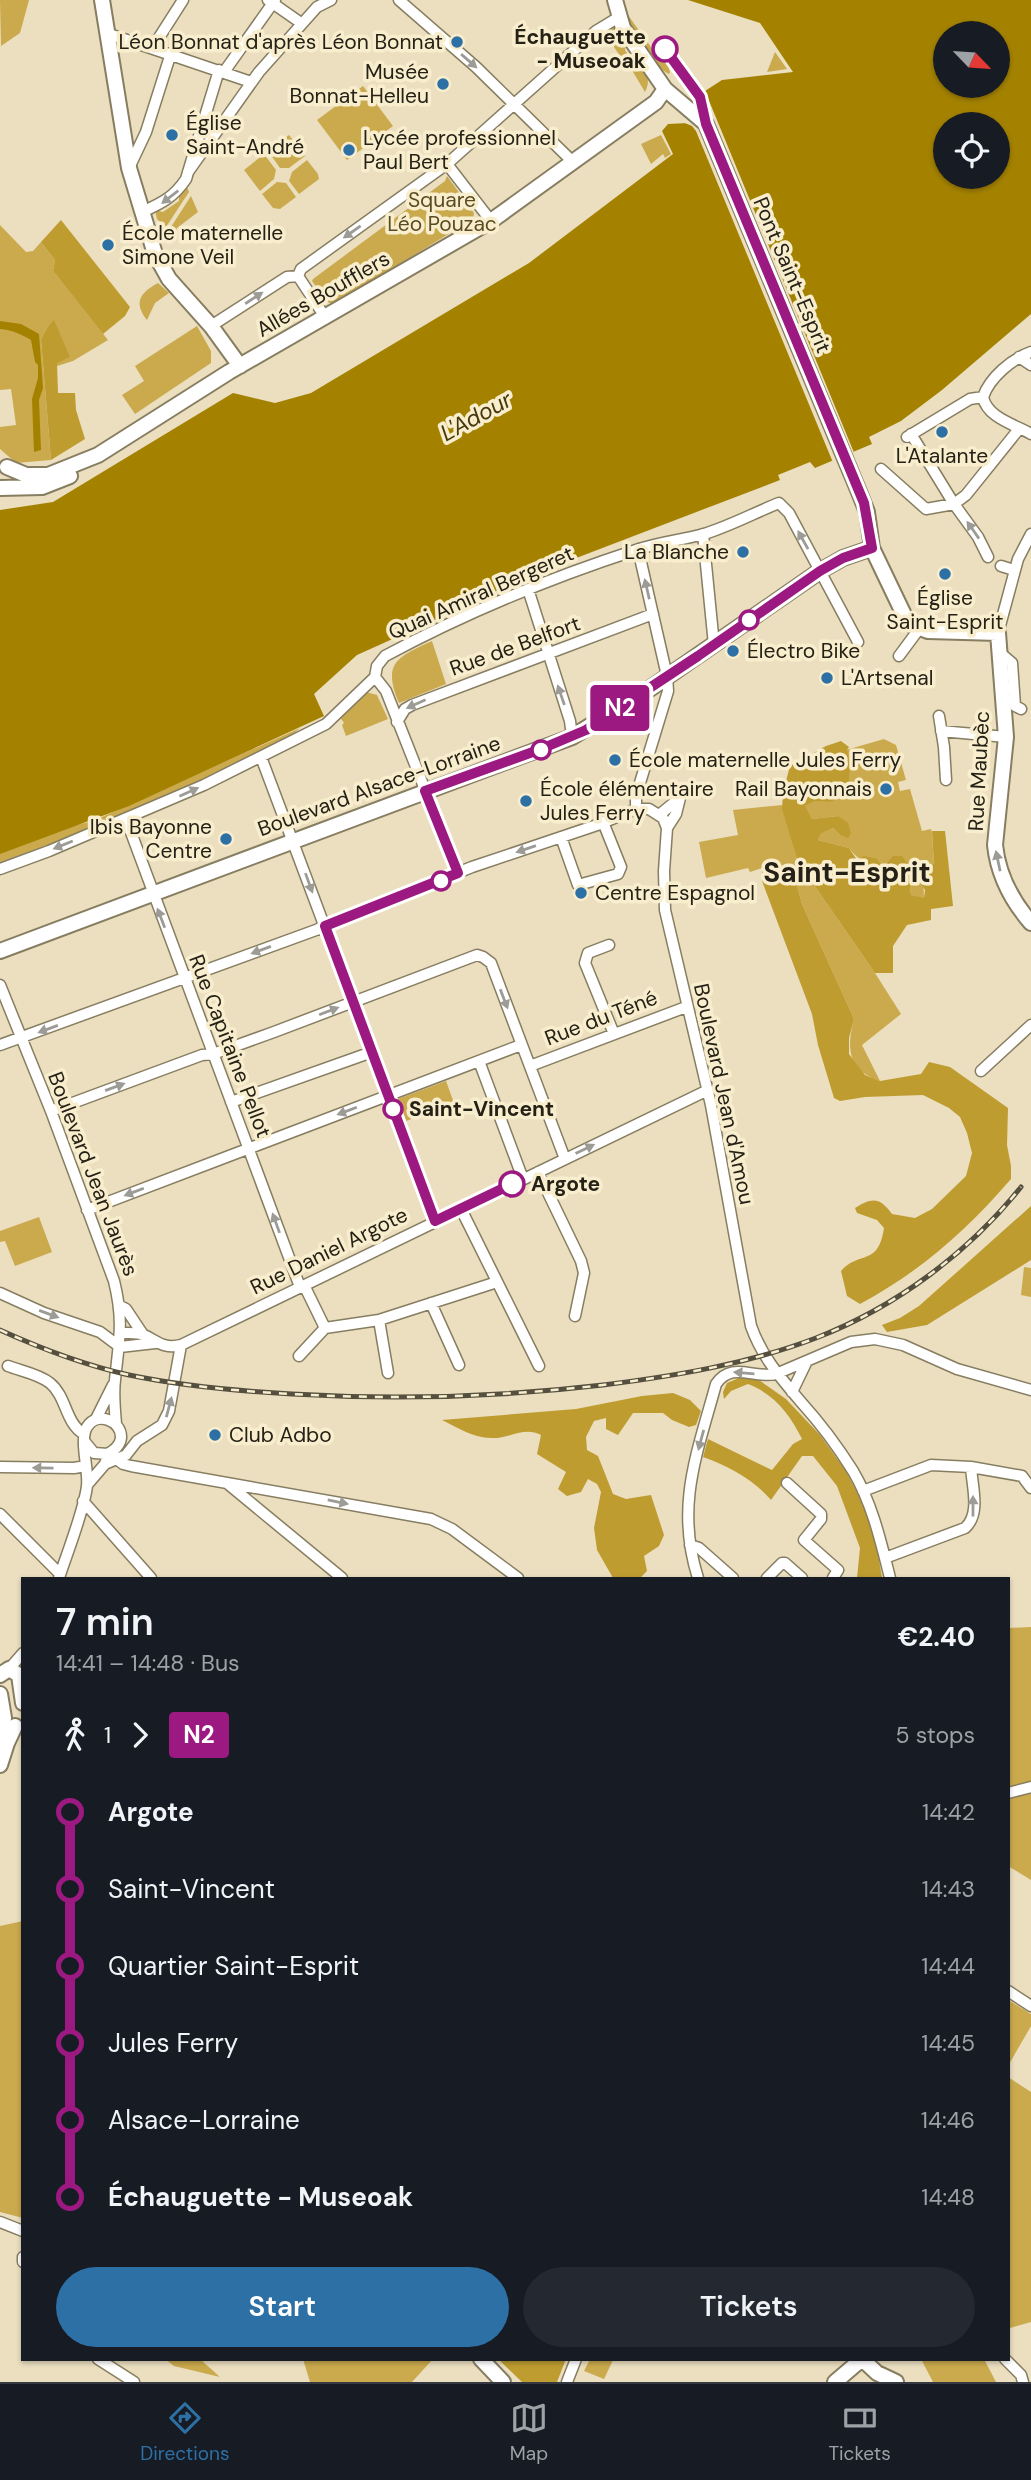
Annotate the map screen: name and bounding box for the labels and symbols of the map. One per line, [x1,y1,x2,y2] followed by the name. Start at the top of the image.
[933,21,1010,98] north arrow
[514,23,646,75] place label: Échauguette - Museoak
[118,28,443,56] place label: Léon Bonnat d'après Léon Bonnat
[449,34,465,50] marker: Léon Bonnat d'après Léon Bonnat
[652,36,678,62] marker: Échauguette - Museoak
[460,53,478,69] one-way arrow
[289,58,429,110] place label: Musée Bonnat-Helleu
[435,76,451,92] marker: Musée Bonnat-Helleu
[186,109,304,161] place label: Église Saint-André
[363,124,556,176] place label: Lycée professionnel Paul Bert
[164,127,180,143] marker: Église Saint-André
[341,142,357,158] marker: Lycée professionnel Paul Bert
[387,186,497,238] park label: Square Léo Pouzac
[161,189,179,204] one-way arrow
[747,193,837,357] street label: Pont Saint-Esprit
[122,219,283,271] place label: École maternelle Simone Veil
[343,225,361,239] one-way arrow
[100,237,116,253] marker: École maternelle Simone Veil
[251,244,395,344] street label: Allées Boufflers
[244,292,264,305] one-way arrow
[435,383,518,448] water label: L'Adour
[934,424,950,440] marker: L'Atalante
[896,442,988,470] place label: L'Atalante
[966,520,979,540] one-way arrow
[797,530,809,549] one-way arrow
[624,538,729,566] place label: La Blanche
[384,540,578,646] street label: Quai Amiral Bergeret
[735,544,751,560] marker: La Blanche
[937,566,953,582] marker: Église Saint-Esprit
[641,578,652,600] one-way arrow
[887,584,1003,636] place label: Église Saint-Esprit
[446,609,584,683] street label: Rue de Belfort
[739,610,759,630] unlabelled marker
[747,637,860,665] place label: Électro Bike
[725,643,741,659] marker: Électro Bike
[841,664,933,692] place label: L'Artsenal
[819,670,835,686] marker: L'Artsenal
[555,684,566,705] one-way arrow
[588,685,652,731] line badge: N2
[406,698,426,710] one-way arrow
[962,710,996,832] street label: Rue Maubèc
[254,729,504,843] street label: Boulevard Alsace-Lorraine
[531,740,551,760] unlabelled marker
[629,746,901,774] place label: École maternelle Jules Ferry
[607,752,623,768] marker: École maternelle Jules Ferry
[540,775,714,827] place label: École élémentaire Jules Ferry
[735,775,872,803] place label: Rail Bayonnais
[878,781,894,797] marker: Rail Bayonnais
[178,786,199,797] one-way arrow
[518,793,534,809] marker: École élémentaire Jules Ferry
[90,813,212,865] place label: Ibis Bayonne Centre
[218,831,234,847] marker: Ibis Bayonne Centre
[53,840,74,851] one-way arrow
[515,844,536,855] one-way arrow
[993,850,1004,872] one-way arrow
[763,854,931,891] district label: Saint-Esprit
[431,871,451,891] unlabelled marker
[303,873,314,894] one-way arrow
[595,879,755,907] place label: Centre Espagnol
[573,885,589,901] marker: Centre Espagnol
[156,908,167,929] one-way arrow
[250,945,271,956] one-way arrow
[182,950,278,1142] street label: Rue Capitaine Pellot
[687,981,761,1207] street label: Boulevard Jean d'Amou
[541,984,661,1052] street label: Rue du Téné
[499,989,510,1010] one-way arrow
[318,1006,339,1017] one-way arrow
[37,1024,58,1035] one-way arrow
[41,1068,145,1280] street label: Boulevard Jean Jaurès
[104,1082,125,1093] one-way arrow
[409,1095,554,1123] place label: Saint-Vincent
[383,1099,403,1119] marker: Saint-Vincent
[336,1106,357,1117] one-way arrow
[575,1143,595,1155] one-way arrow
[531,1170,600,1198] place label: Argote
[499,1171,525,1197] marker: Argote
[124,1187,145,1198] one-way arrow
[246,1201,412,1301] street label: Rue Daniel Argote
[270,1213,281,1234] one-way arrow
[39,1309,60,1320] one-way arrow
[732,1367,754,1378] one-way arrow
[164,1396,175,1418] one-way arrow
[229,1421,332,1449] place label: Club Adbo
[207,1427,223,1443] marker: Club Adbo
[696,1429,706,1450] one-way arrow
[32,1462,54,1474] one-way arrow
[967,1495,979,1517] one-way arrow
[327,1497,349,1508] one-way arrow

